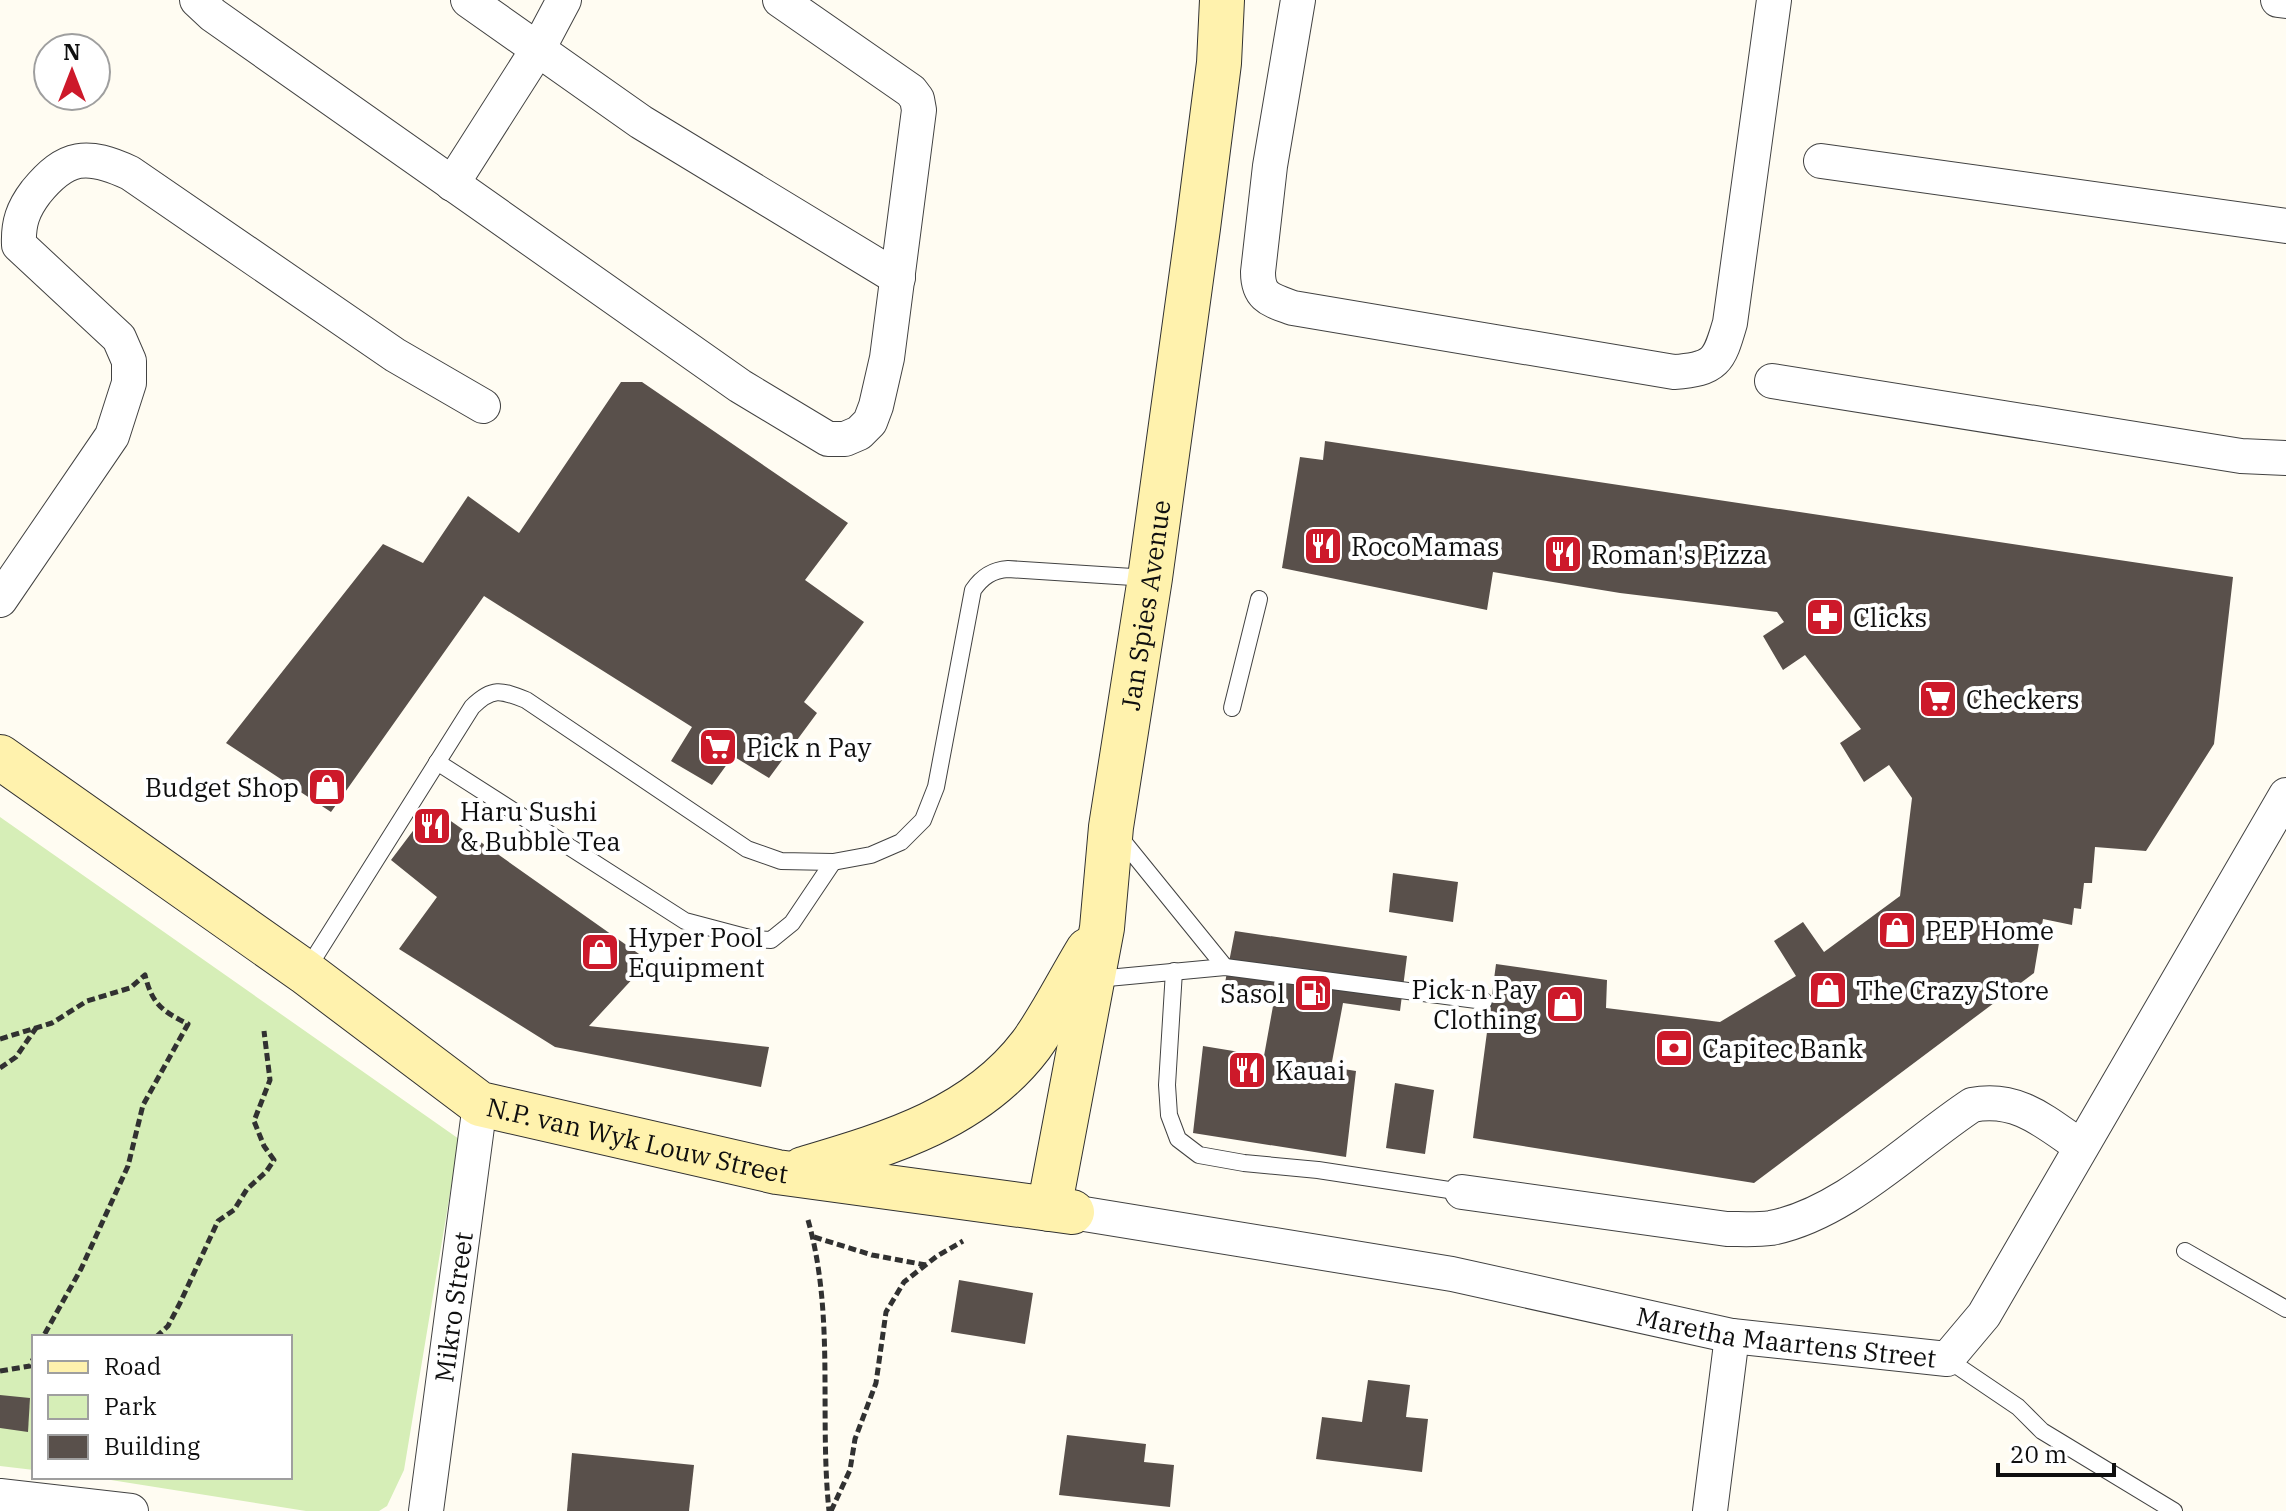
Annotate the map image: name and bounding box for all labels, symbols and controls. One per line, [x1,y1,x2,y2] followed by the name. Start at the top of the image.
[32,32,112,112] north arrow
[63,37,81,66] text: N
[1113,498,1178,712] street label: Jan Spies Avenue
[1302,525,1344,567] restaurant icon: RocoMamas
[1351,529,1499,563] place label: RocoMamas
[1542,533,1584,575] restaurant icon: Roman's Pizza
[1591,537,1767,571] place label: Roman's Pizza
[1804,596,1846,638] pharmacy icon: Clicks
[1853,600,1927,634] place label: Clicks
[1917,678,1959,720] supermarket icon: Checkers
[1966,682,2079,716] place label: Checkers
[697,726,739,768] supermarket icon: Pick n Pay
[746,730,872,764] place label: Pick n Pay
[306,766,348,808] shop icon: Budget Shop
[145,770,299,804] place label: Budget Shop
[460,794,621,858] place label: Haru Sushi & Bubble Tea
[411,805,453,847] restaurant icon: Haru Sushi & Bubble Tea
[1876,909,1918,951] shop icon: PEP Home
[1925,913,2054,947] place label: PEP Home
[628,920,765,984] place label: Hyper Pool Equipment
[579,931,621,973] shop icon: Hyper Pool Equipment
[1807,969,1849,1011] shop icon: The Crazy Store
[1292,972,1334,1014] fuel station icon: Sasol
[1412,972,1537,1036] place label: Pick n Pay Clothing
[1856,973,2049,1007] place label: The Crazy Store
[1220,976,1285,1010] place label: Sasol
[1544,983,1586,1025] shop icon: Pick n Pay Clothing
[1653,1027,1695,1069] bank icon: Capitec Bank
[1702,1031,1863,1065] place label: Capitec Bank
[1226,1049,1268,1091] restaurant icon: Kauai
[1275,1053,1346,1087] place label: Kauai
[484,1089,790,1190] street label: N.P. van Wyk Louw Street
[426,1230,480,1384] street label: Mikro Street
[1634,1298,1938,1375] street label: Maretha Maartens Street
[32,1335,292,1479] legend
[104,1350,161,1382] text: Road
[104,1390,156,1422] text: Park
[1998,1427,2114,1477] scale bar
[104,1430,200,1462] text: Building
[2010,1438,2067,1470] text: 20 m

